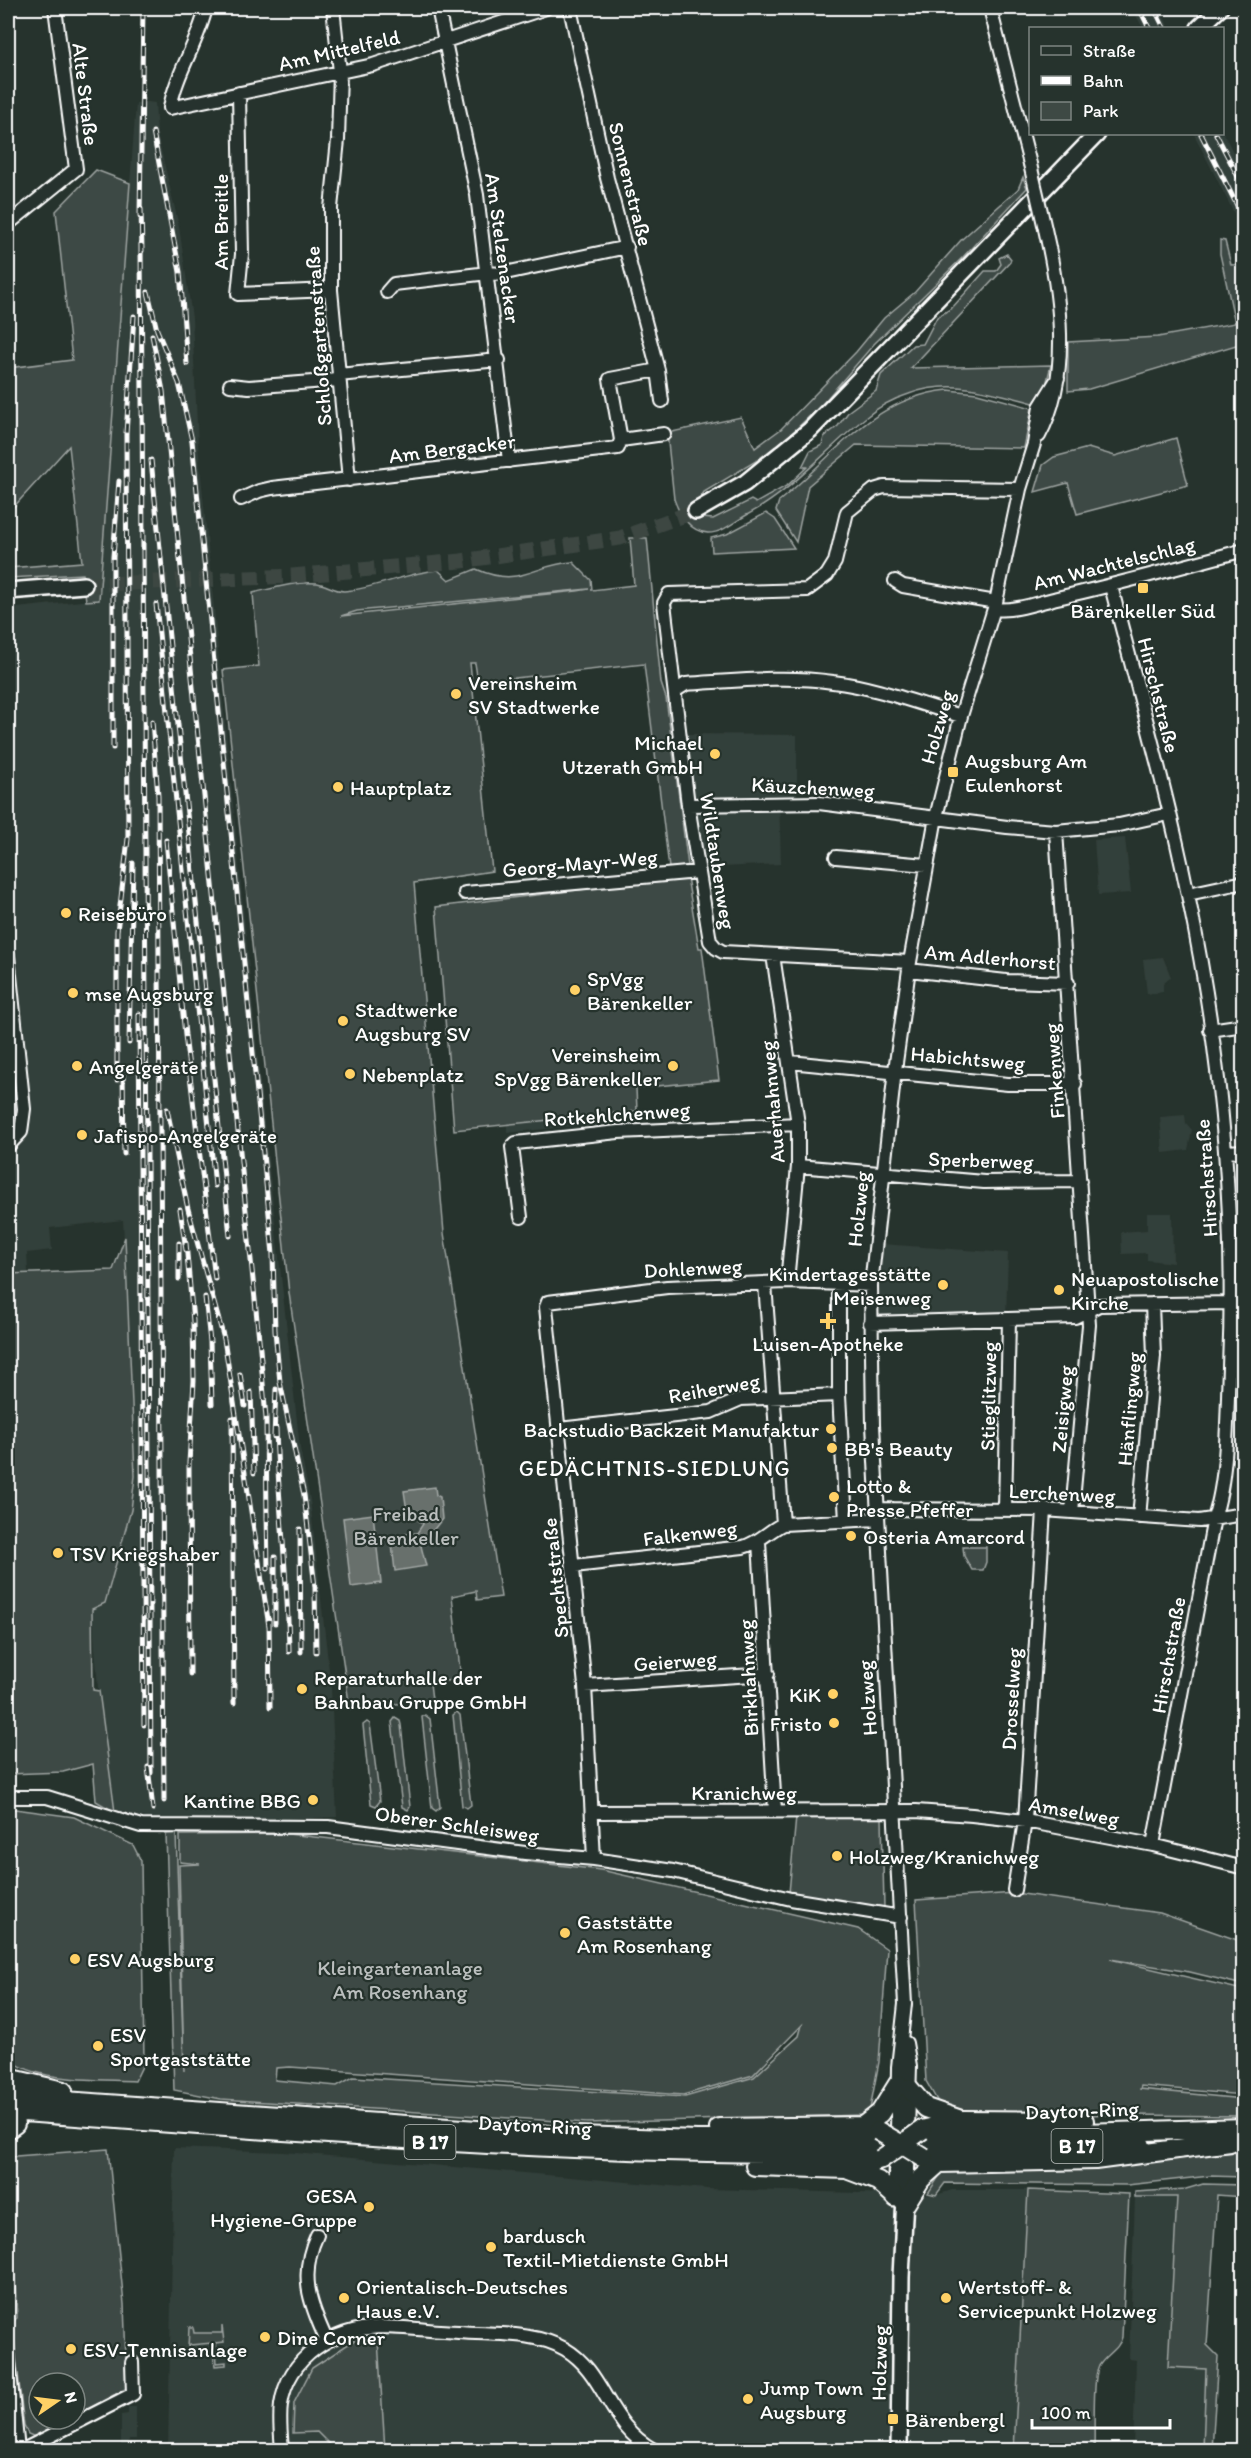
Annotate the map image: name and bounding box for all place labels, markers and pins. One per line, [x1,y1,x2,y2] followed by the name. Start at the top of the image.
[1136,581,1150,595] marker: Bärenkeller Süd
[1071,598,1216,623] place label: Bärenkeller Süd
[468,670,600,719] place label: Vereinsheim SV Stadtwerke
[449,687,463,701] marker: Vereinsheim SV Stadtwerke
[562,730,703,779] place label: Michael Utzerath GmbH
[708,747,722,761] marker: Michael Utzerath GmbH
[965,748,1088,797] place label: Augsburg Am Eulenhorst
[946,765,960,779] marker: Augsburg Am Eulenhorst
[350,775,452,800] place label: Hauptplatz
[331,780,345,794] marker: Hauptplatz
[78,901,167,926] place label: Reisebüro
[59,906,73,920] marker: Reisebüro
[587,966,693,1015] place label: SpVgg Bärenkeller
[85,981,214,1006] place label: mse Augsburg
[568,983,582,997] marker: SpVgg Bärenkeller
[66,986,80,1000] marker: mse Augsburg
[355,997,471,1046] place label: Stadtwerke Augsburg SV
[336,1014,350,1028] marker: Stadtwerke Augsburg SV
[494,1042,662,1091] place label: Vereinsheim SpVgg Bärenkeller
[89,1054,199,1079] place label: Angelgeräte
[70,1059,84,1073] marker: Angelgeräte
[666,1059,680,1073] marker: Vereinsheim SpVgg Bärenkeller
[362,1062,464,1087] place label: Nebenplatz
[343,1067,357,1081] marker: Nebenplatz
[94,1123,277,1148] place label: Jafispo-Angelgeräte
[75,1128,89,1142] marker: Jafispo-Angelgeräte
[769,1261,931,1310] place label: Kindertagesstätte Meisenweg
[1071,1266,1219,1315] place label: Neuapostolische Kirche
[936,1278,950,1292] marker: Kindertagesstätte Meisenweg
[1052,1283,1066,1297] marker: Neuapostolische Kirche
[821,1314,835,1328] marker: Luisen-Apotheke
[752,1331,904,1356] place label: Luisen-Apotheke
[523,1417,819,1442] place label: Backstudio Backzeit Manufaktur
[824,1422,838,1436] marker: Backstudio Backzeit Manufaktur
[844,1436,952,1461] place label: BB's Beauty
[825,1441,839,1455] marker: BB's Beauty
[846,1473,973,1522] place label: Lotto & Presse Pfeffer
[827,1490,841,1504] marker: Lotto & Presse Pfeffer
[863,1524,1025,1549] place label: Osteria Amarcord
[844,1529,858,1543] marker: Osteria Amarcord
[70,1541,220,1566] place label: TSV Kriegshaber
[51,1546,65,1560] marker: TSV Kriegshaber
[314,1665,527,1714] place label: Reparaturhalle der Bahnbau Gruppe GmbH
[295,1682,309,1696] marker: Reparaturhalle der Bahnbau Gruppe GmbH
[789,1682,821,1707] place label: KiK
[826,1687,840,1701] marker: KiK
[770,1711,822,1736] place label: Fristo
[827,1716,841,1730] marker: Fristo
[183,1788,301,1813] place label: Kantine BBG
[306,1793,320,1807] marker: Kantine BBG
[849,1844,1039,1869] place label: Holzweg/Kranichweg
[830,1849,844,1863] marker: Holzweg/Kranichweg
[577,1909,712,1958] place label: Gaststätte Am Rosenhang
[558,1926,572,1940] marker: Gaststätte Am Rosenhang
[87,1947,214,1972] place label: ESV Augsburg
[68,1952,82,1966] marker: ESV Augsburg
[110,2022,251,2071] place label: ESV Sportgaststätte
[91,2039,105,2053] marker: ESV Sportgaststätte
[210,2183,358,2232] place label: GESA Hygiene-Gruppe
[362,2200,376,2214] marker: GESA Hygiene-Gruppe
[503,2223,729,2272] place label: bardusch Textil-Mietdienste GmbH
[484,2240,498,2254] marker: bardusch Textil-Mietdienste GmbH
[356,2274,568,2323] place label: Orientalisch-Deutsches Haus e.V.
[958,2274,1157,2323] place label: Wertstoff- & Servicepunkt Holzweg
[337,2291,351,2305] marker: Orientalisch-Deutsches Haus e.V.
[939,2291,953,2305] marker: Wertstoff- & Servicepunkt Holzweg
[277,2325,386,2350] place label: Dine Corner
[258,2330,272,2344] marker: Dine Corner
[83,2337,247,2362] place label: ESV-Tennisanlage
[64,2342,78,2356] marker: ESV-Tennisanlage
[760,2375,863,2424] place label: Jump Town Augsburg
[741,2392,755,2406] marker: Jump Town Augsburg
[905,2407,1005,2432] place label: Bärenbergl
[886,2412,900,2426] marker: Bärenbergl

